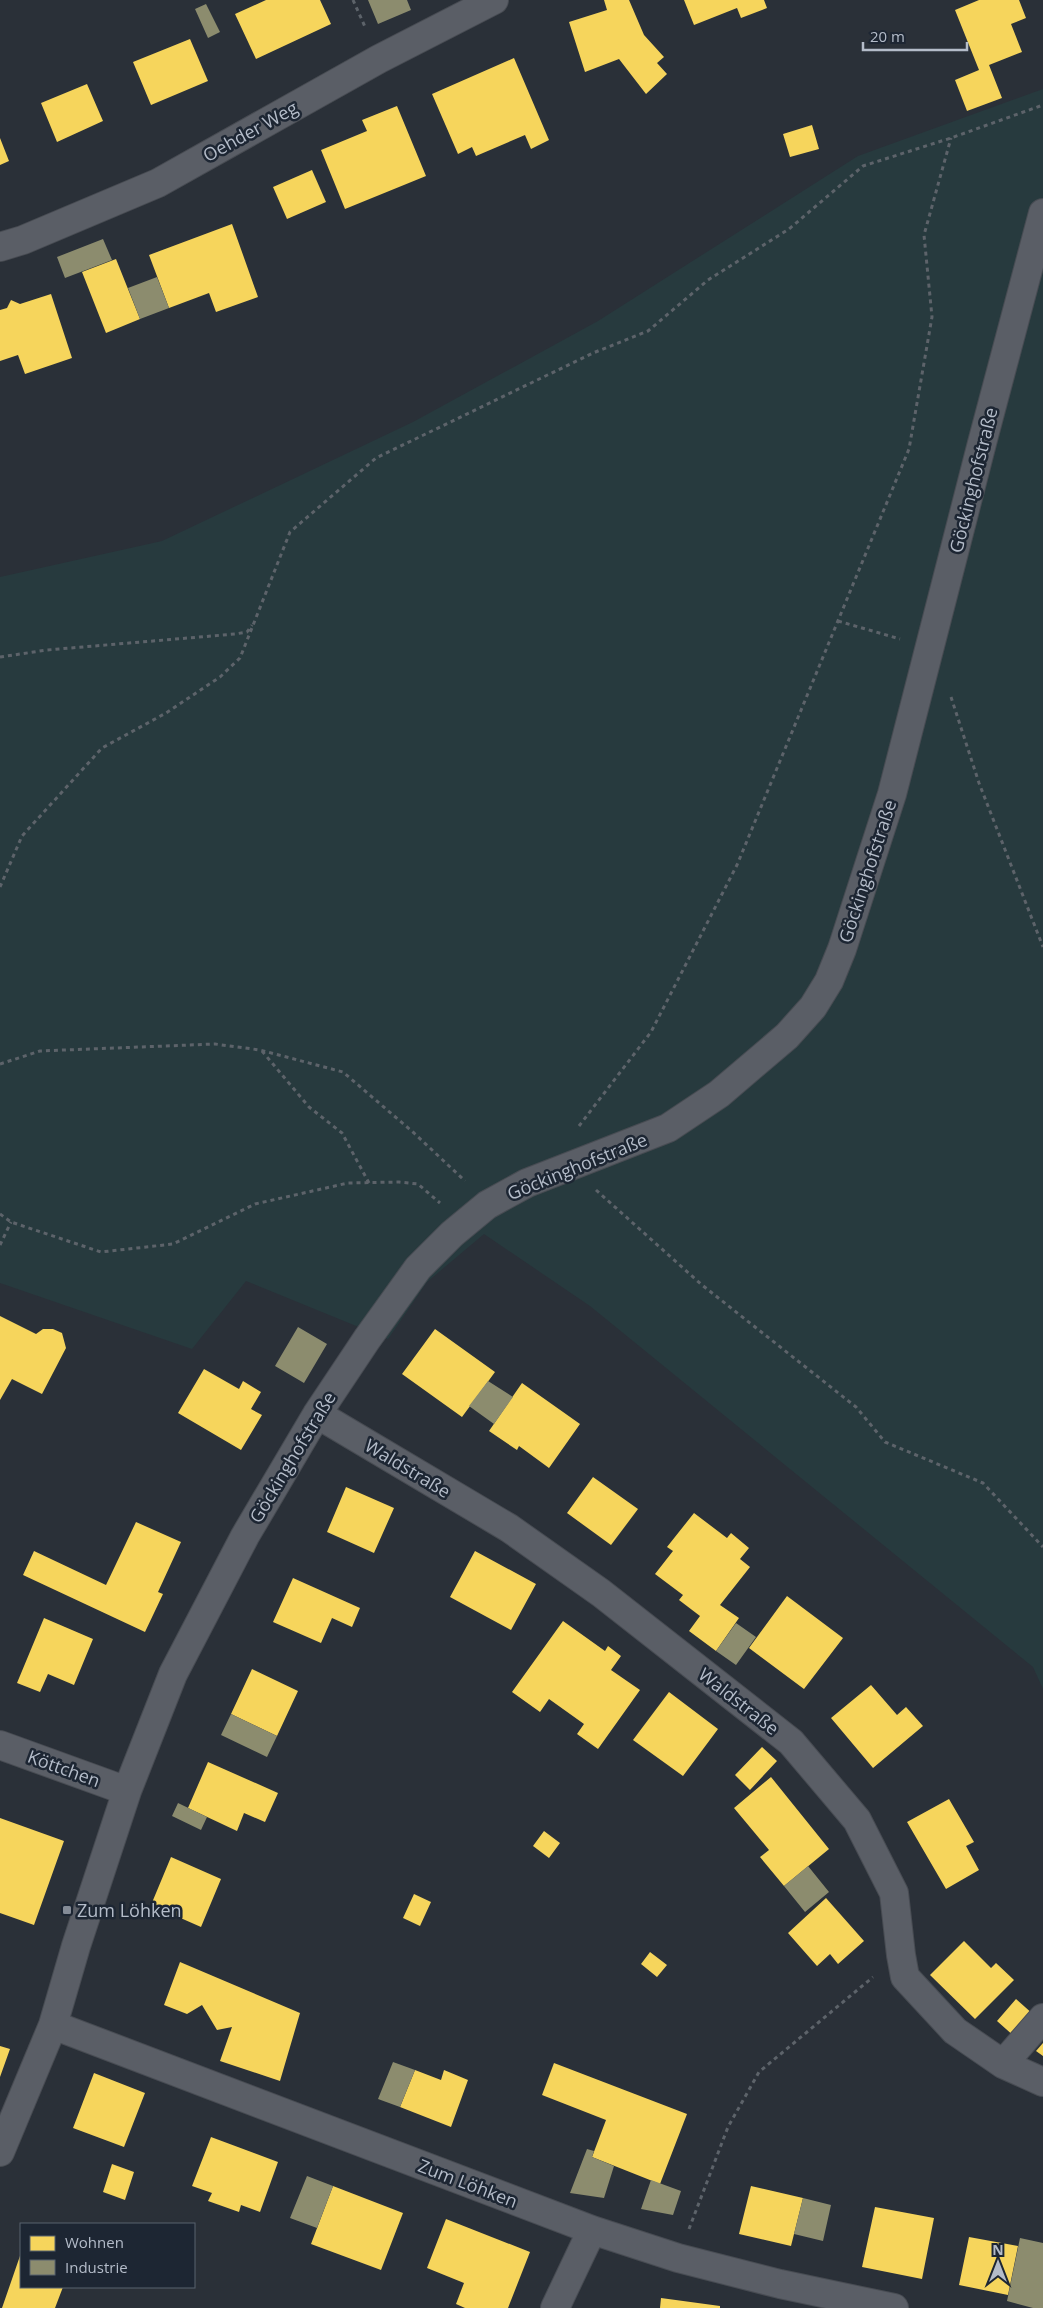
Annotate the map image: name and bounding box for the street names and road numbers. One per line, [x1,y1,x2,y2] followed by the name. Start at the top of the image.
[198,95,302,167] street label: Oehder Weg
[943,405,1003,555] street label: Göckinghofstraße
[833,796,901,946] street label: Göckinghofstraße
[503,1127,651,1205] street label: Göckinghofstraße
[243,1387,341,1527] street label: Göckinghofstraße
[361,1433,455,1503] street label: Waldstraße
[694,1662,784,1740] street label: Waldstraße
[24,1744,104,1792] street label: Köttchen
[415,2153,521,2213] street label: Zum Löhken

